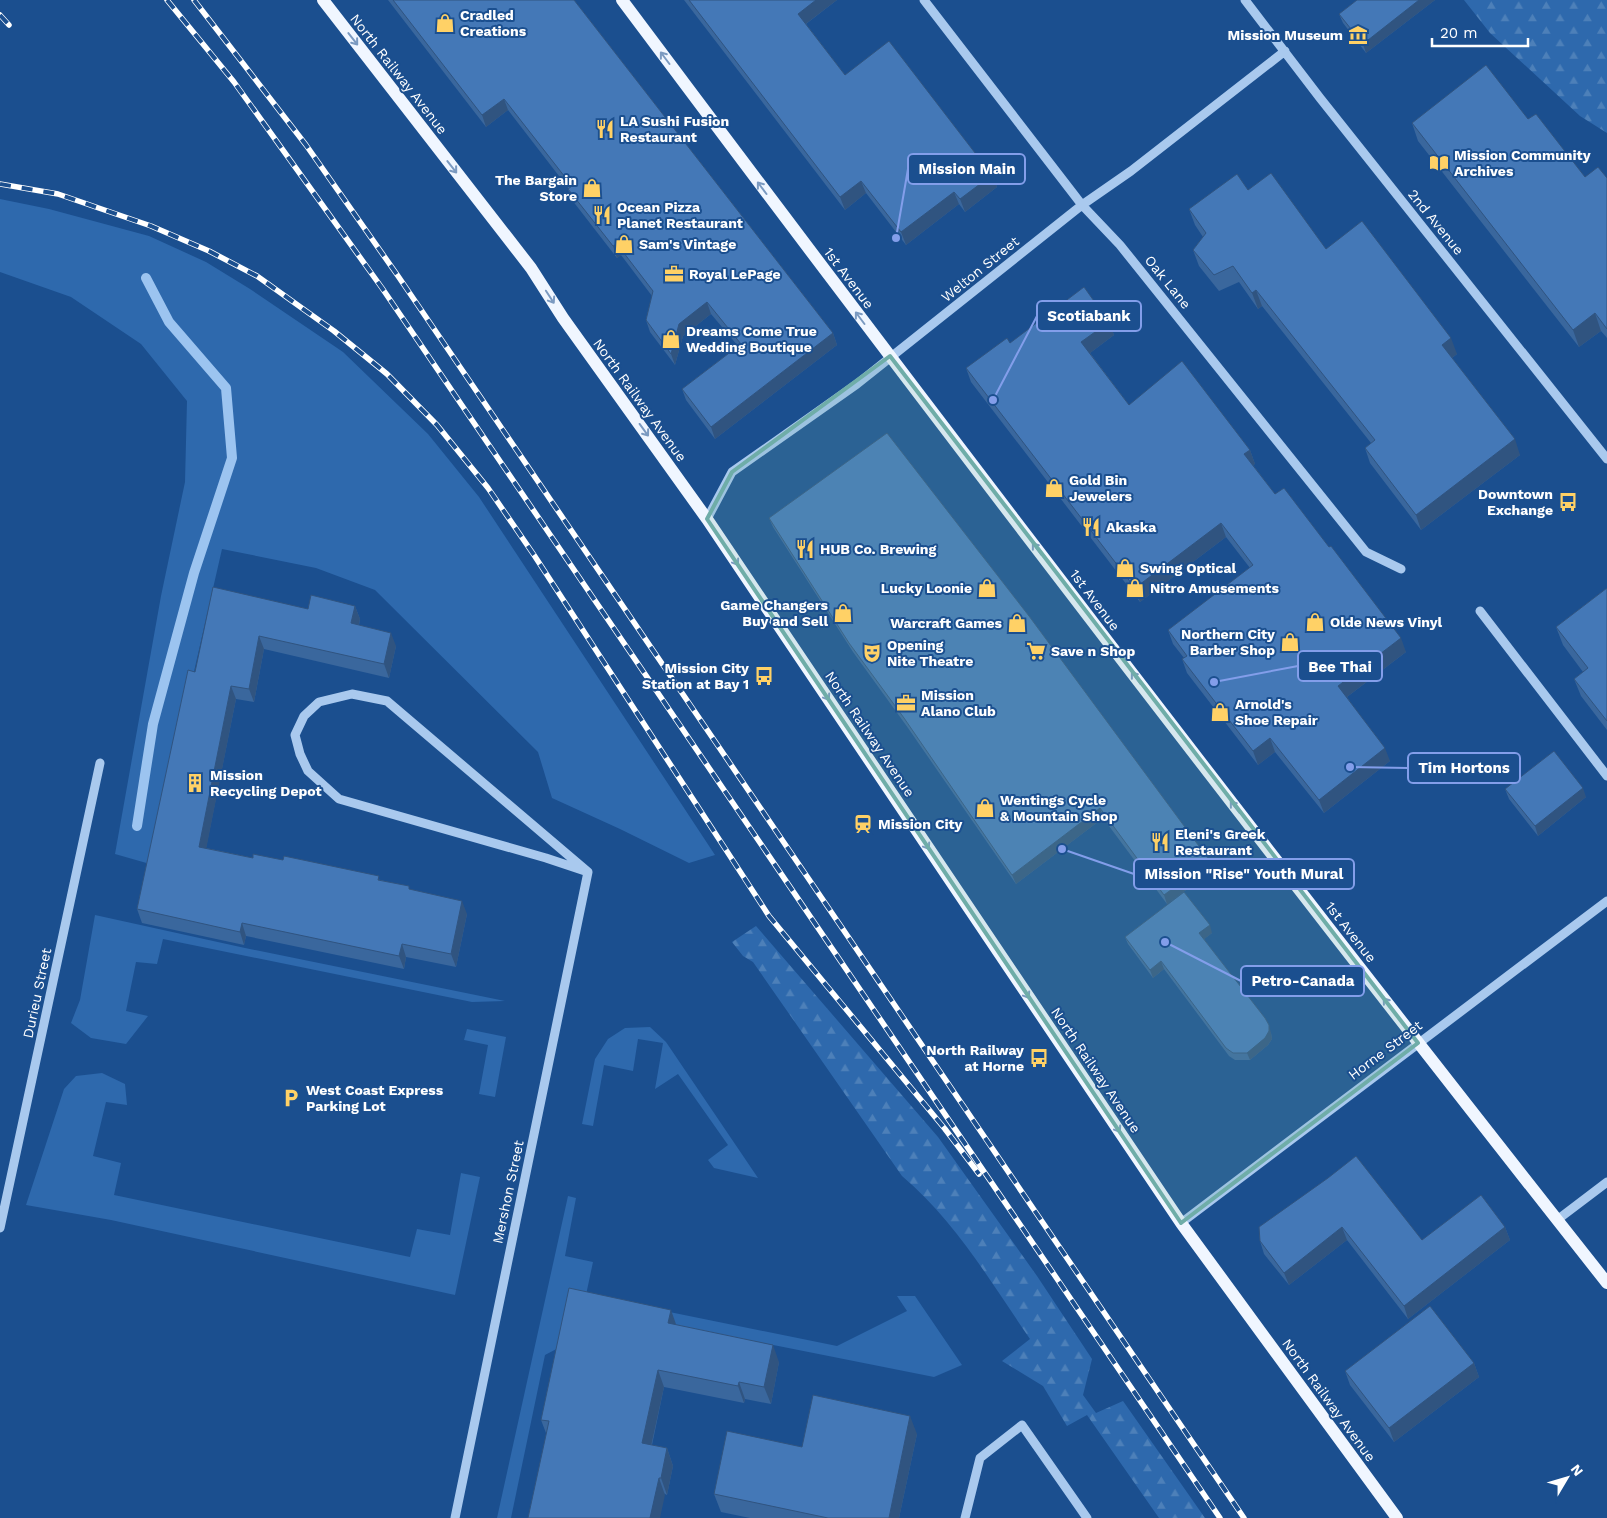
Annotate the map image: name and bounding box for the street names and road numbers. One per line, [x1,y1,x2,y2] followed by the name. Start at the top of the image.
[347,11,451,137] street label: North Railway Avenue
[1405,186,1467,258] street label: 2nd Avenue
[938,233,1022,305] street label: Welton Street
[821,244,877,312] street label: 1st Avenue
[1142,252,1194,312] street label: Oak Lane
[590,335,690,465] street label: North Railway Avenue
[1067,566,1123,634] street label: 1st Avenue
[822,668,918,800] street label: North Railway Avenue
[1322,899,1380,965] street label: 1st Avenue
[20,946,54,1040] street label: Durieu Street
[1048,1004,1144,1136] street label: North Railway Avenue
[1345,1017,1425,1083] street label: Horne Street
[489,1139,527,1245] street label: Mershon Street
[1279,1335,1379,1465] street label: North Railway Avenue

